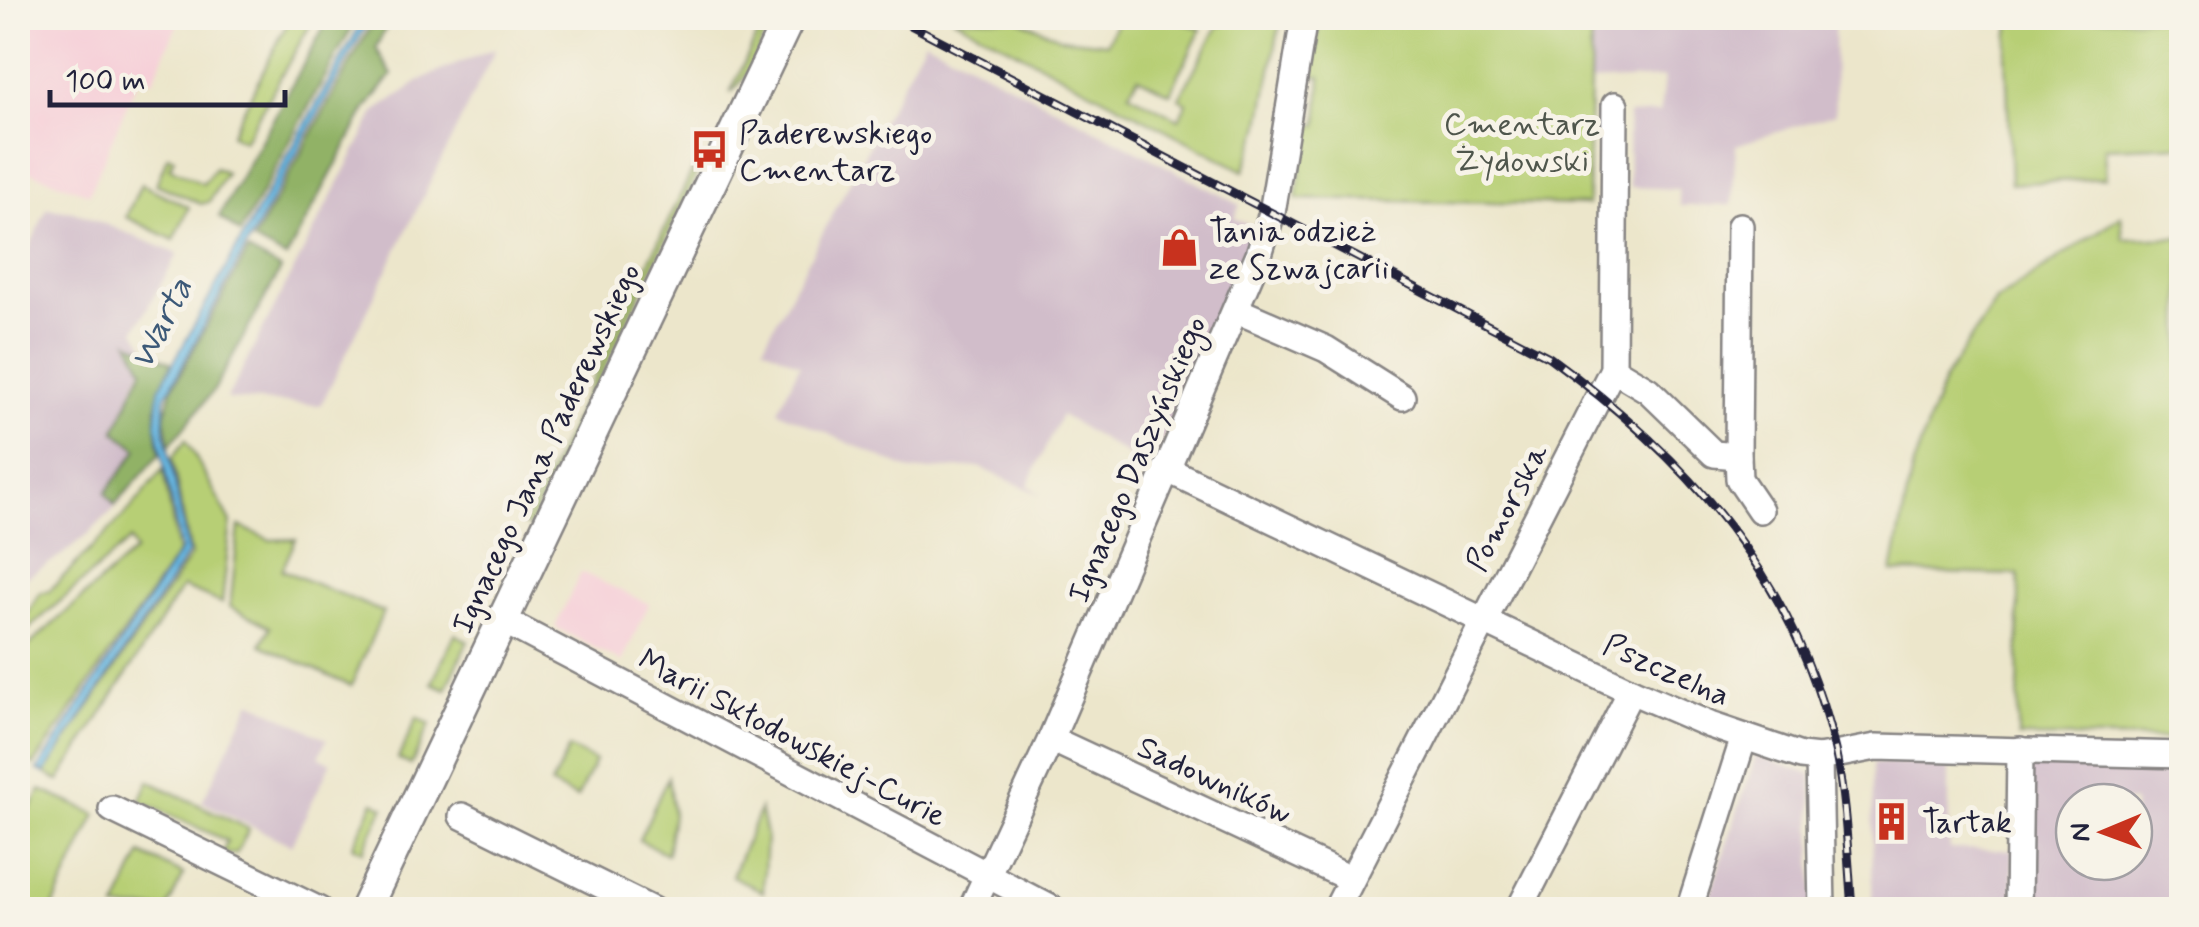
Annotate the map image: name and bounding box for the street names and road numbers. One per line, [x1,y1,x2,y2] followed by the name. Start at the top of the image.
[442,257,651,641] street label: Ignacego Jana Paderewskiego
[1058,310,1219,610] street label: Ignacego Daszyńskiego
[1457,436,1559,579] street label: Pomorska
[1596,624,1736,717] street label: Pszczelna
[631,640,954,838] street label: Marii Skłodowskiej-Curie
[1130,727,1298,835] street label: Sadowników

